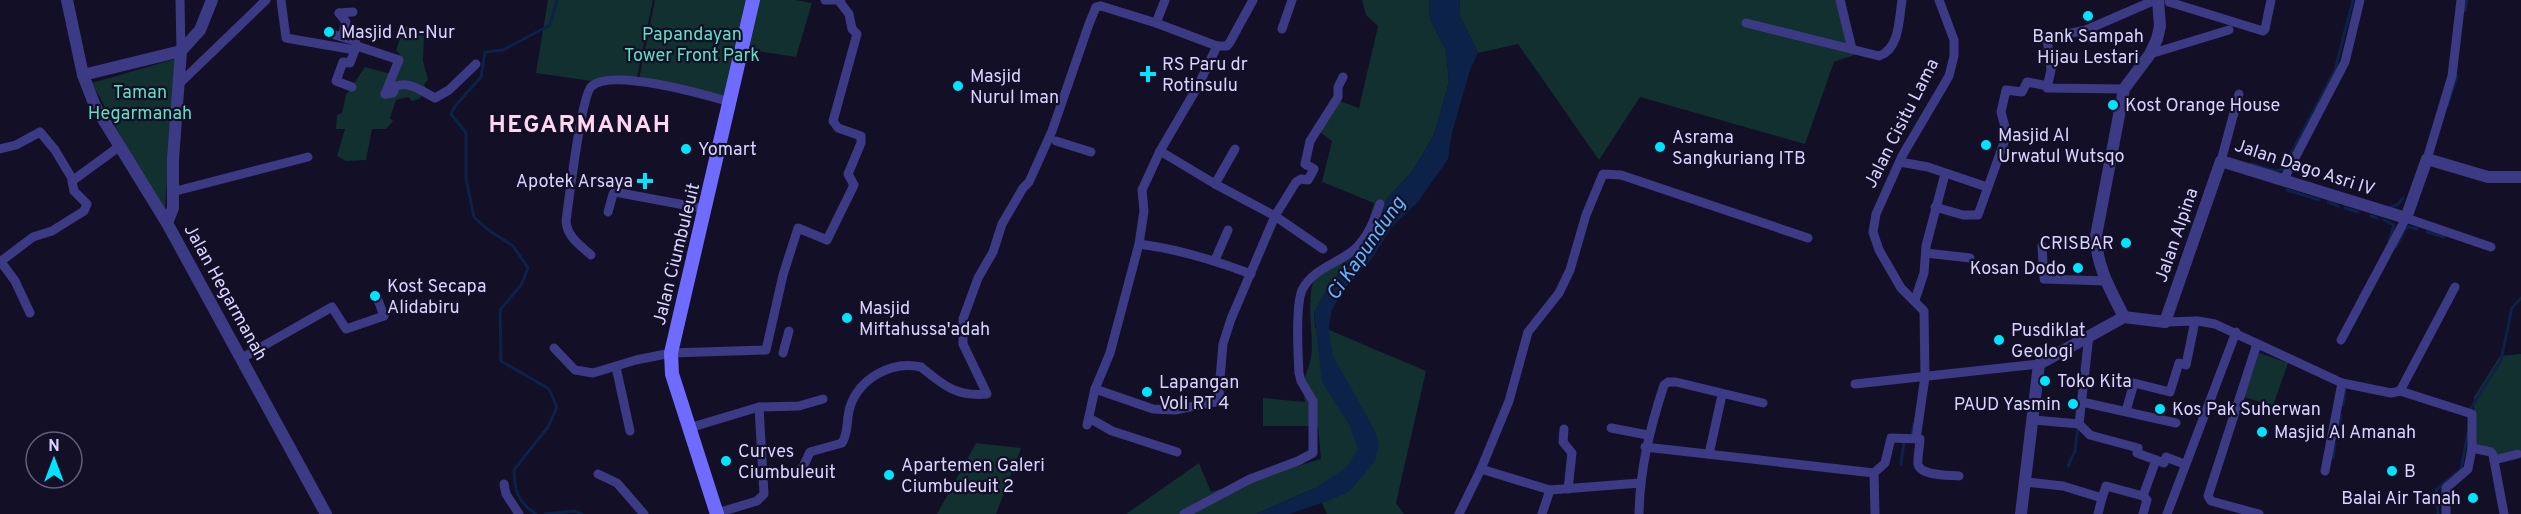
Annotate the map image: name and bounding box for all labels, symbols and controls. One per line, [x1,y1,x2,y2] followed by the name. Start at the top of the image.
[2081,9,2095,23] marker: Bank Sampah Hijau Lestari
[341,22,455,45] place label: Masjid An-Nur
[624,24,760,68] park label: Papandayan Tower Front Park
[322,25,336,39] marker: Masjid An-Nur
[2032,26,2144,70] place label: Bank Sampah Hijau Lestari
[1162,54,1248,98] place label: RS Paru dr Rotinsulu
[1860,55,1945,192] street label: Jalan Cisitu Lama
[1139,65,1157,83] marker: RS Paru dr Rotinsulu
[970,66,1059,110] place label: Masjid Nurul Iman
[951,79,965,93] marker: Masjid Nurul Iman
[88,82,192,126] park label: Taman Hegarmanah
[2125,95,2280,118] place label: Kost Orange House
[2106,98,2120,112] marker: Kost Orange House
[488,111,672,141] district label: HEGARMANAH
[1998,125,2125,169] place label: Masjid Al Urwatul Wutsqo
[1672,127,1806,171] place label: Asrama Sangkuriang ITB
[2231,135,2378,202] street label: Jalan Dago Asri IV
[1979,138,1993,152] marker: Masjid Al Urwatul Wutsqo
[698,139,757,162] place label: Yomart
[1653,140,1667,154] marker: Asrama Sangkuriang ITB
[679,142,693,156] marker: Yomart
[516,171,633,194] place label: Apotek Arsaya
[638,174,652,188] marker: Apotek Arsaya
[649,181,706,328] street label: Jalan Ciumbuleuit
[2150,185,2204,286] street label: Jalan Alpina
[1321,191,1413,306] water label: Ci Kapundung
[178,220,272,365] street label: Jalan Hegarmanah
[2040,233,2114,256] place label: CRISBAR
[2119,236,2133,250] marker: CRISBAR
[1970,258,2066,281] place label: Kosan Dodo
[2071,261,2085,275] marker: Kosan Dodo
[387,276,486,320] place label: Kost Secapa Alidabiru
[368,289,382,303] marker: Kost Secapa Alidabiru
[859,298,990,342] place label: Masjid Miftahussa'adah
[840,311,854,325] marker: Masjid Miftahussa'adah
[2011,320,2085,364] place label: Pusdiklat Geologi
[1992,333,2006,347] marker: Pusdiklat Geologi
[2057,371,2132,394] place label: Toko Kita
[1159,372,1239,416] place label: Lapangan Voli RT 4
[2038,374,2052,388] marker: Toko Kita
[1140,385,1154,399] marker: Lapangan Voli RT 4
[1954,394,2061,417] place label: PAUD Yasmin
[2066,397,2080,411] marker: PAUD Yasmin
[2172,399,2321,422] place label: Kos Pak Suherwan
[2153,402,2167,416] marker: Kos Pak Suherwan
[2274,422,2416,445] place label: Masjid Al Amanah
[2255,425,2269,439] marker: Masjid Al Amanah
[24,430,84,490] north arrow
[48,437,60,457] text: N
[738,441,836,485] place label: Curves Ciumbuleuit
[719,454,733,468] marker: Curves Ciumbuleuit
[901,455,1045,499] place label: Apartemen Galeri Ciumbuleuit 2
[2404,461,2416,484] place label: B
[2385,464,2399,478] marker: B
[882,468,896,482] marker: Apartemen Galeri Ciumbuleuit 2
[2341,488,2461,511] place label: Balai Air Tanah
[2466,491,2480,505] marker: Balai Air Tanah

